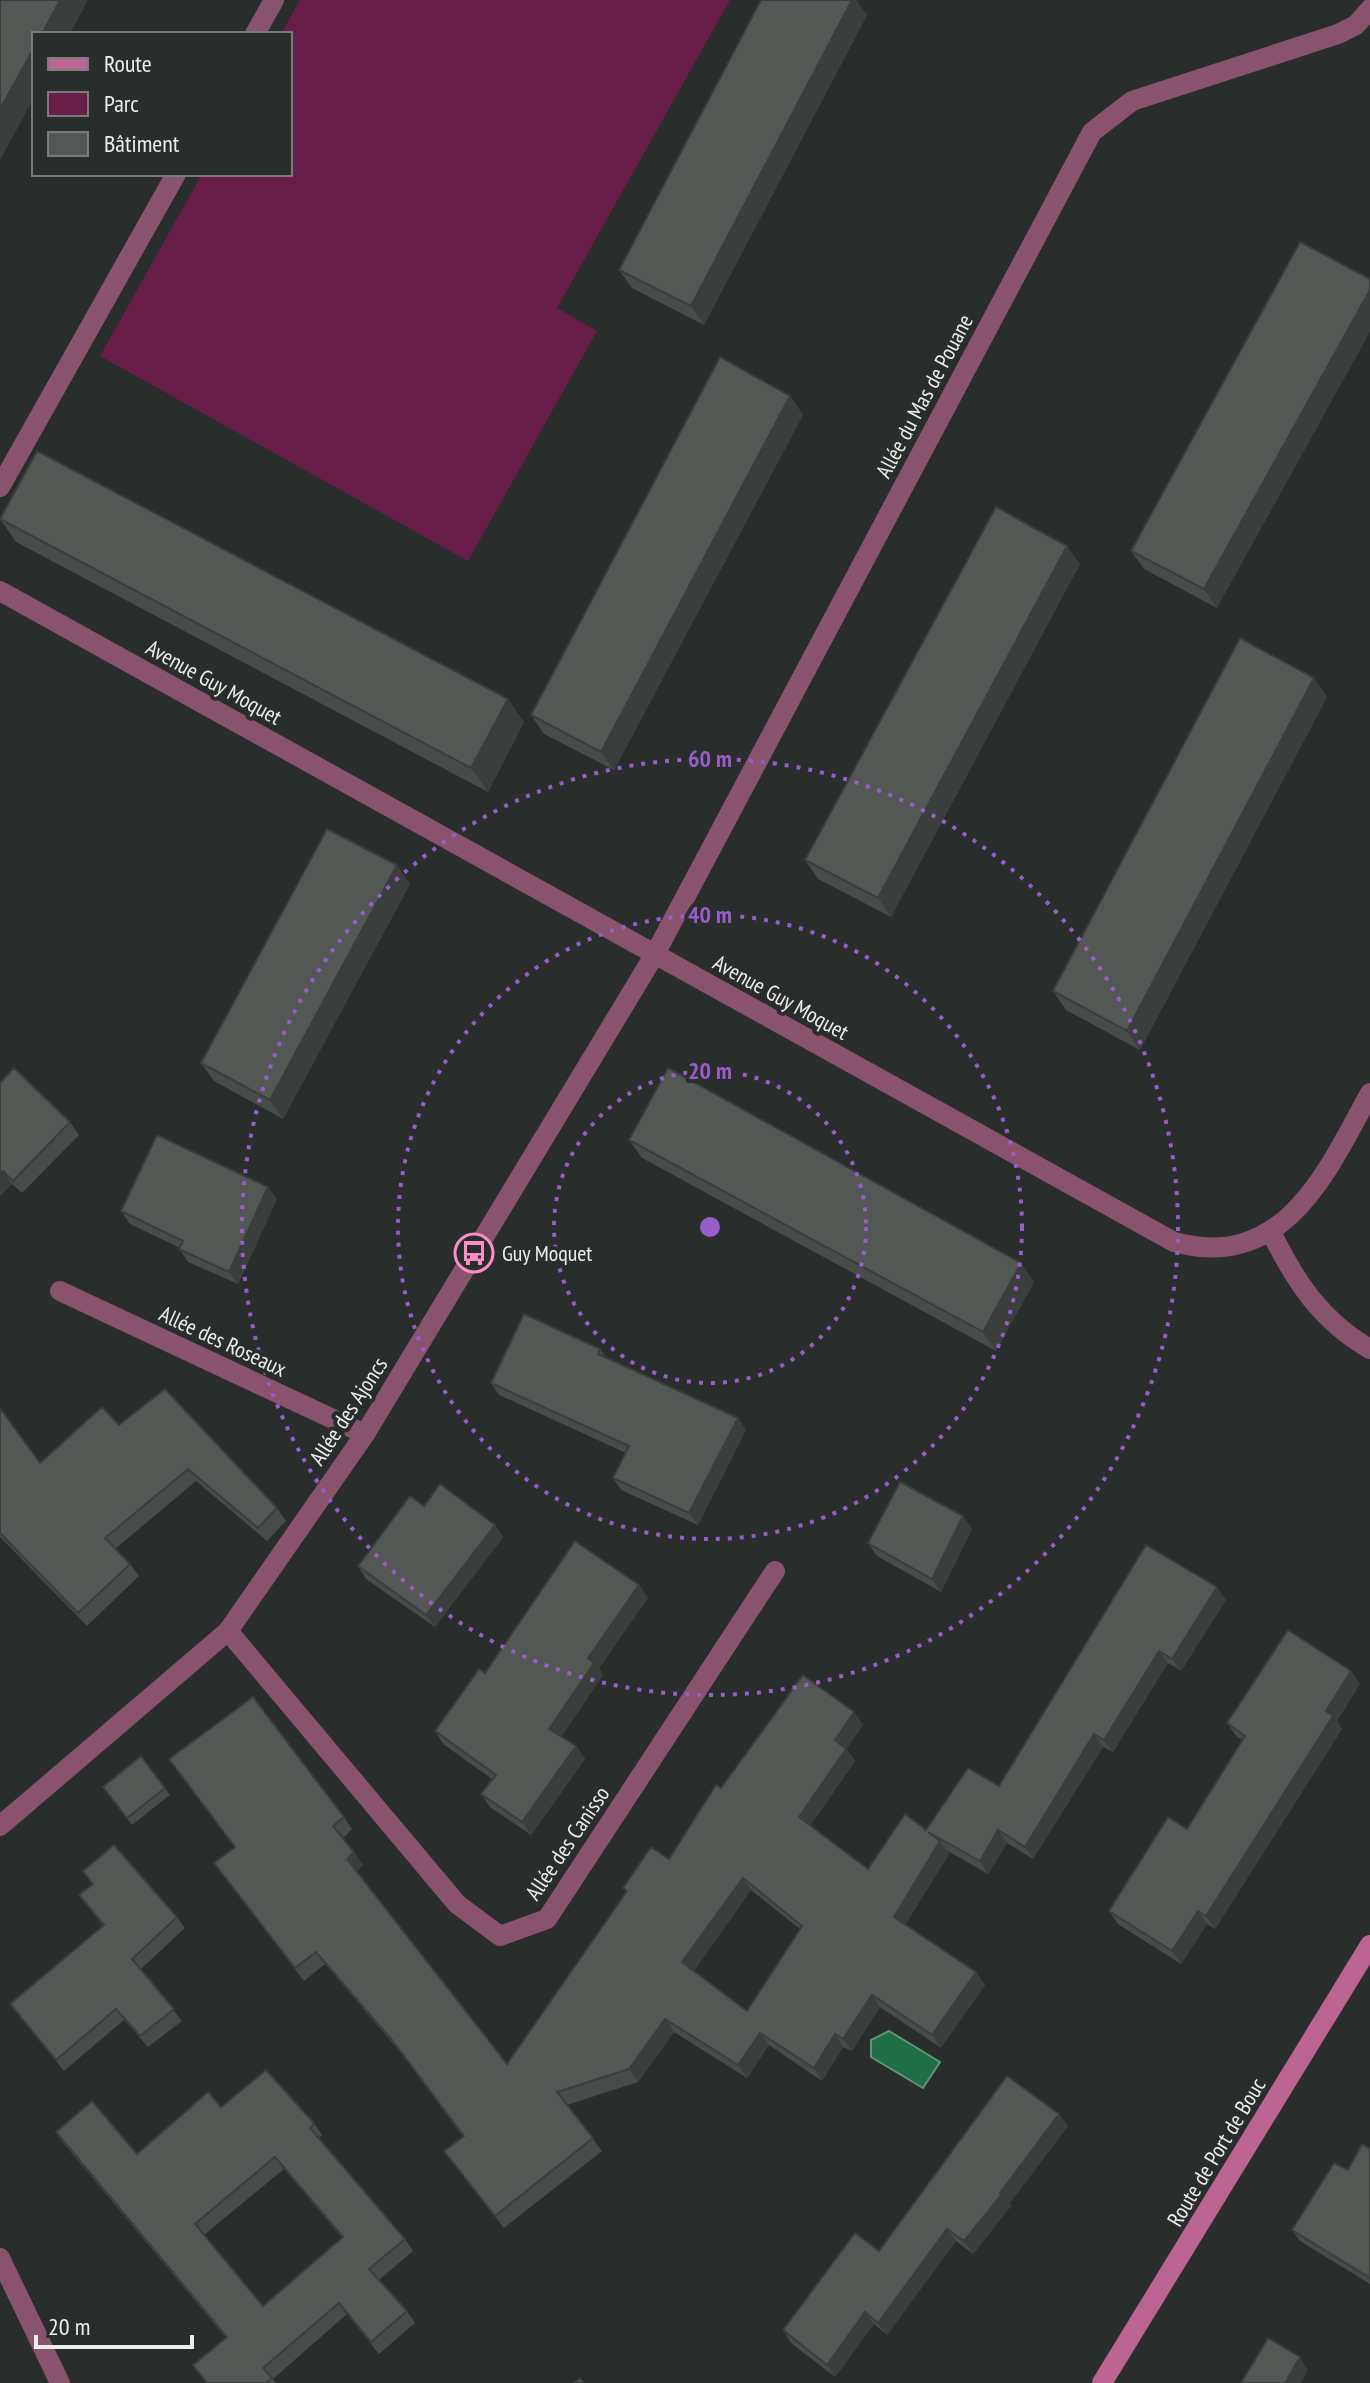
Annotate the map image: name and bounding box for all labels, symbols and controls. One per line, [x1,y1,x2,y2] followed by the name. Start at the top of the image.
[32,32,292,176] legend
[104,48,152,79] text: Route
[104,88,139,119] text: Parc
[104,128,180,159] text: Bâtiment
[869,309,979,483] street label: Allée du Mas de Pouane
[141,633,287,731] street label: Avenue Guy Moquet
[688,743,732,774] text: 60 m
[688,899,732,930] text: 40 m
[708,948,854,1046] street label: Avenue Guy Moquet
[688,1055,732,1086] text: 20 m
[696,1213,724,1241] centre of rings
[453,1232,495,1274] bus stop icon: Guy Moquet
[502,1239,592,1267] place label: Guy Moquet
[155,1299,291,1383] street label: Allée des Roseaux
[303,1352,393,1470] street label: Allée des Ajoncs
[519,1781,615,1905] street label: Allée des Canisso
[1161,2073,1271,2231] street label: Route de Port de Bouc
[36,2299,192,2349] scale bar
[48,2311,90,2342] text: 20 m

